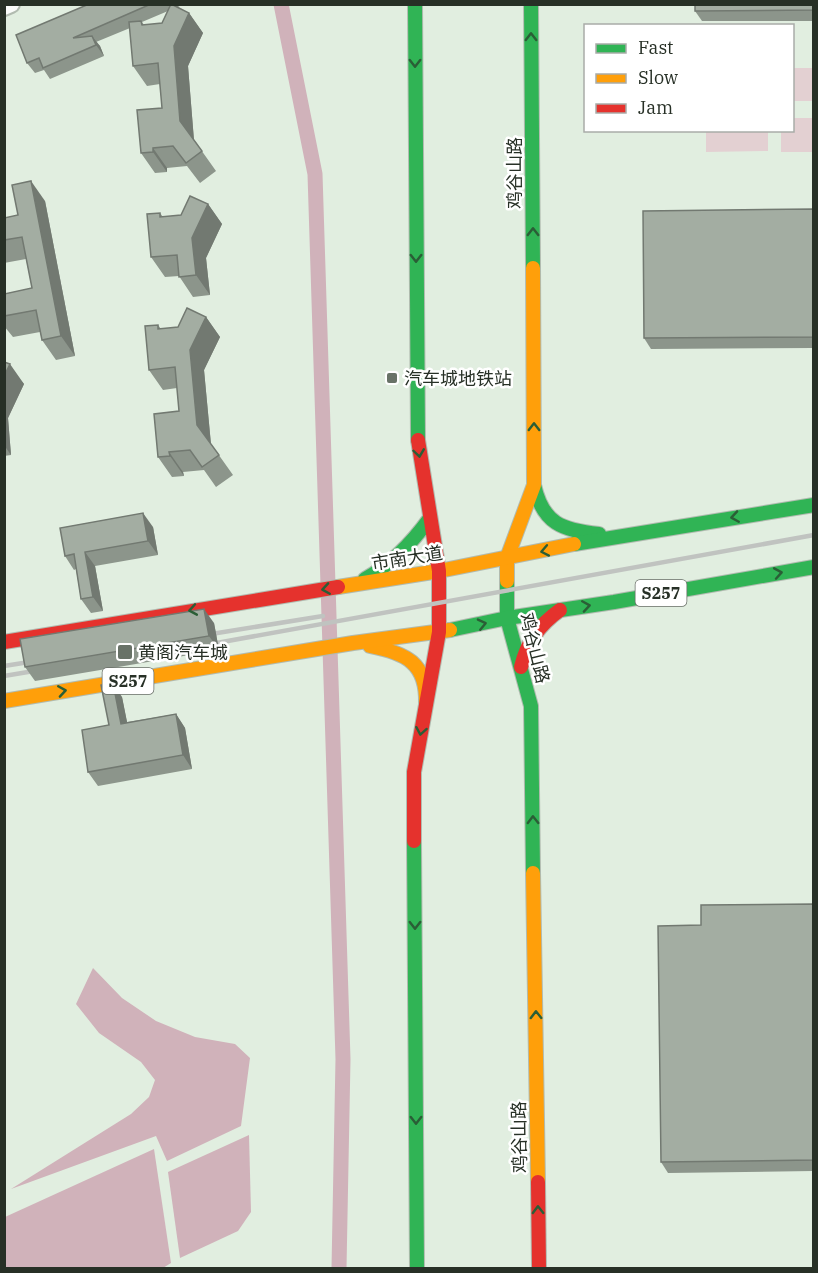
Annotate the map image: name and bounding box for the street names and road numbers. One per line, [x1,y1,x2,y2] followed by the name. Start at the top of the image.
[503,137,526,209] street label: 鸡谷山路
[370,541,444,575] street label: 市南大道
[636,580,686,606] road number: S257
[515,610,555,686] street label: 鸡谷山路
[102,668,154,694] road number: S257
[507,1101,531,1173] street label: 鸡谷山路

